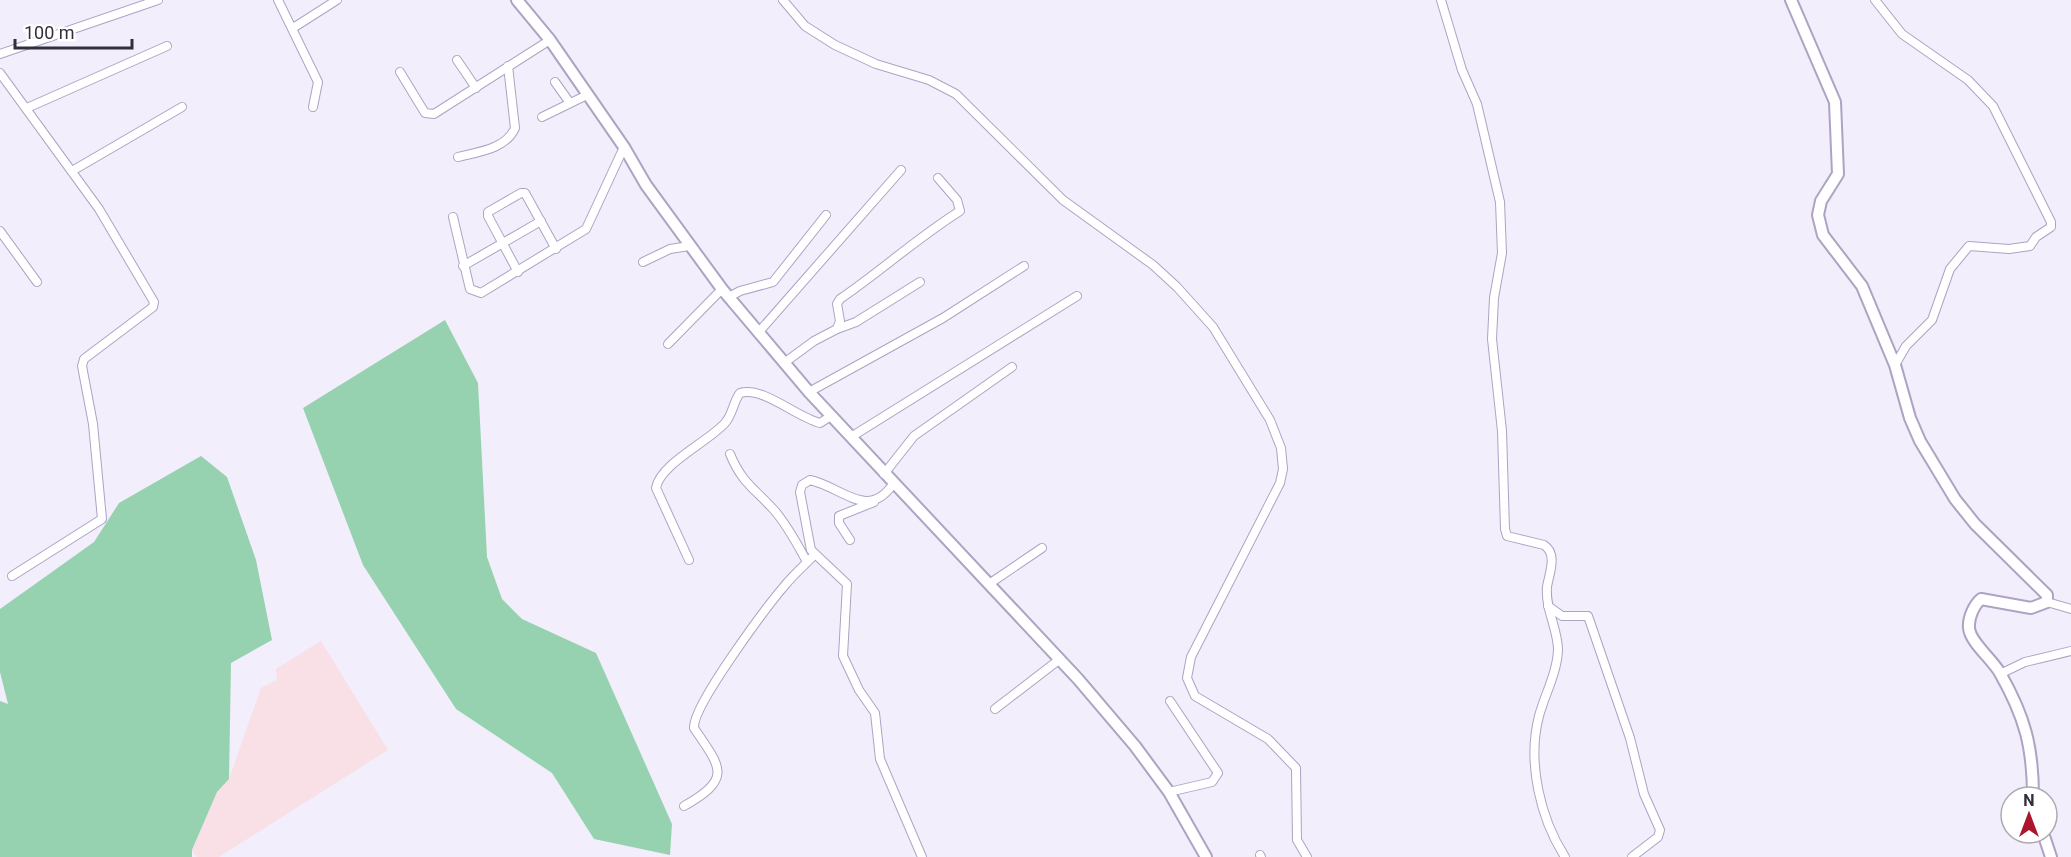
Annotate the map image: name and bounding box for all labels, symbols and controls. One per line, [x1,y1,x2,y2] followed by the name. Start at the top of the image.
[15,12,132,50] scale bar
[24,22,75,43] text: 100 m
[1999,785,2059,845] north arrow
[2023,791,2035,810] text: N

